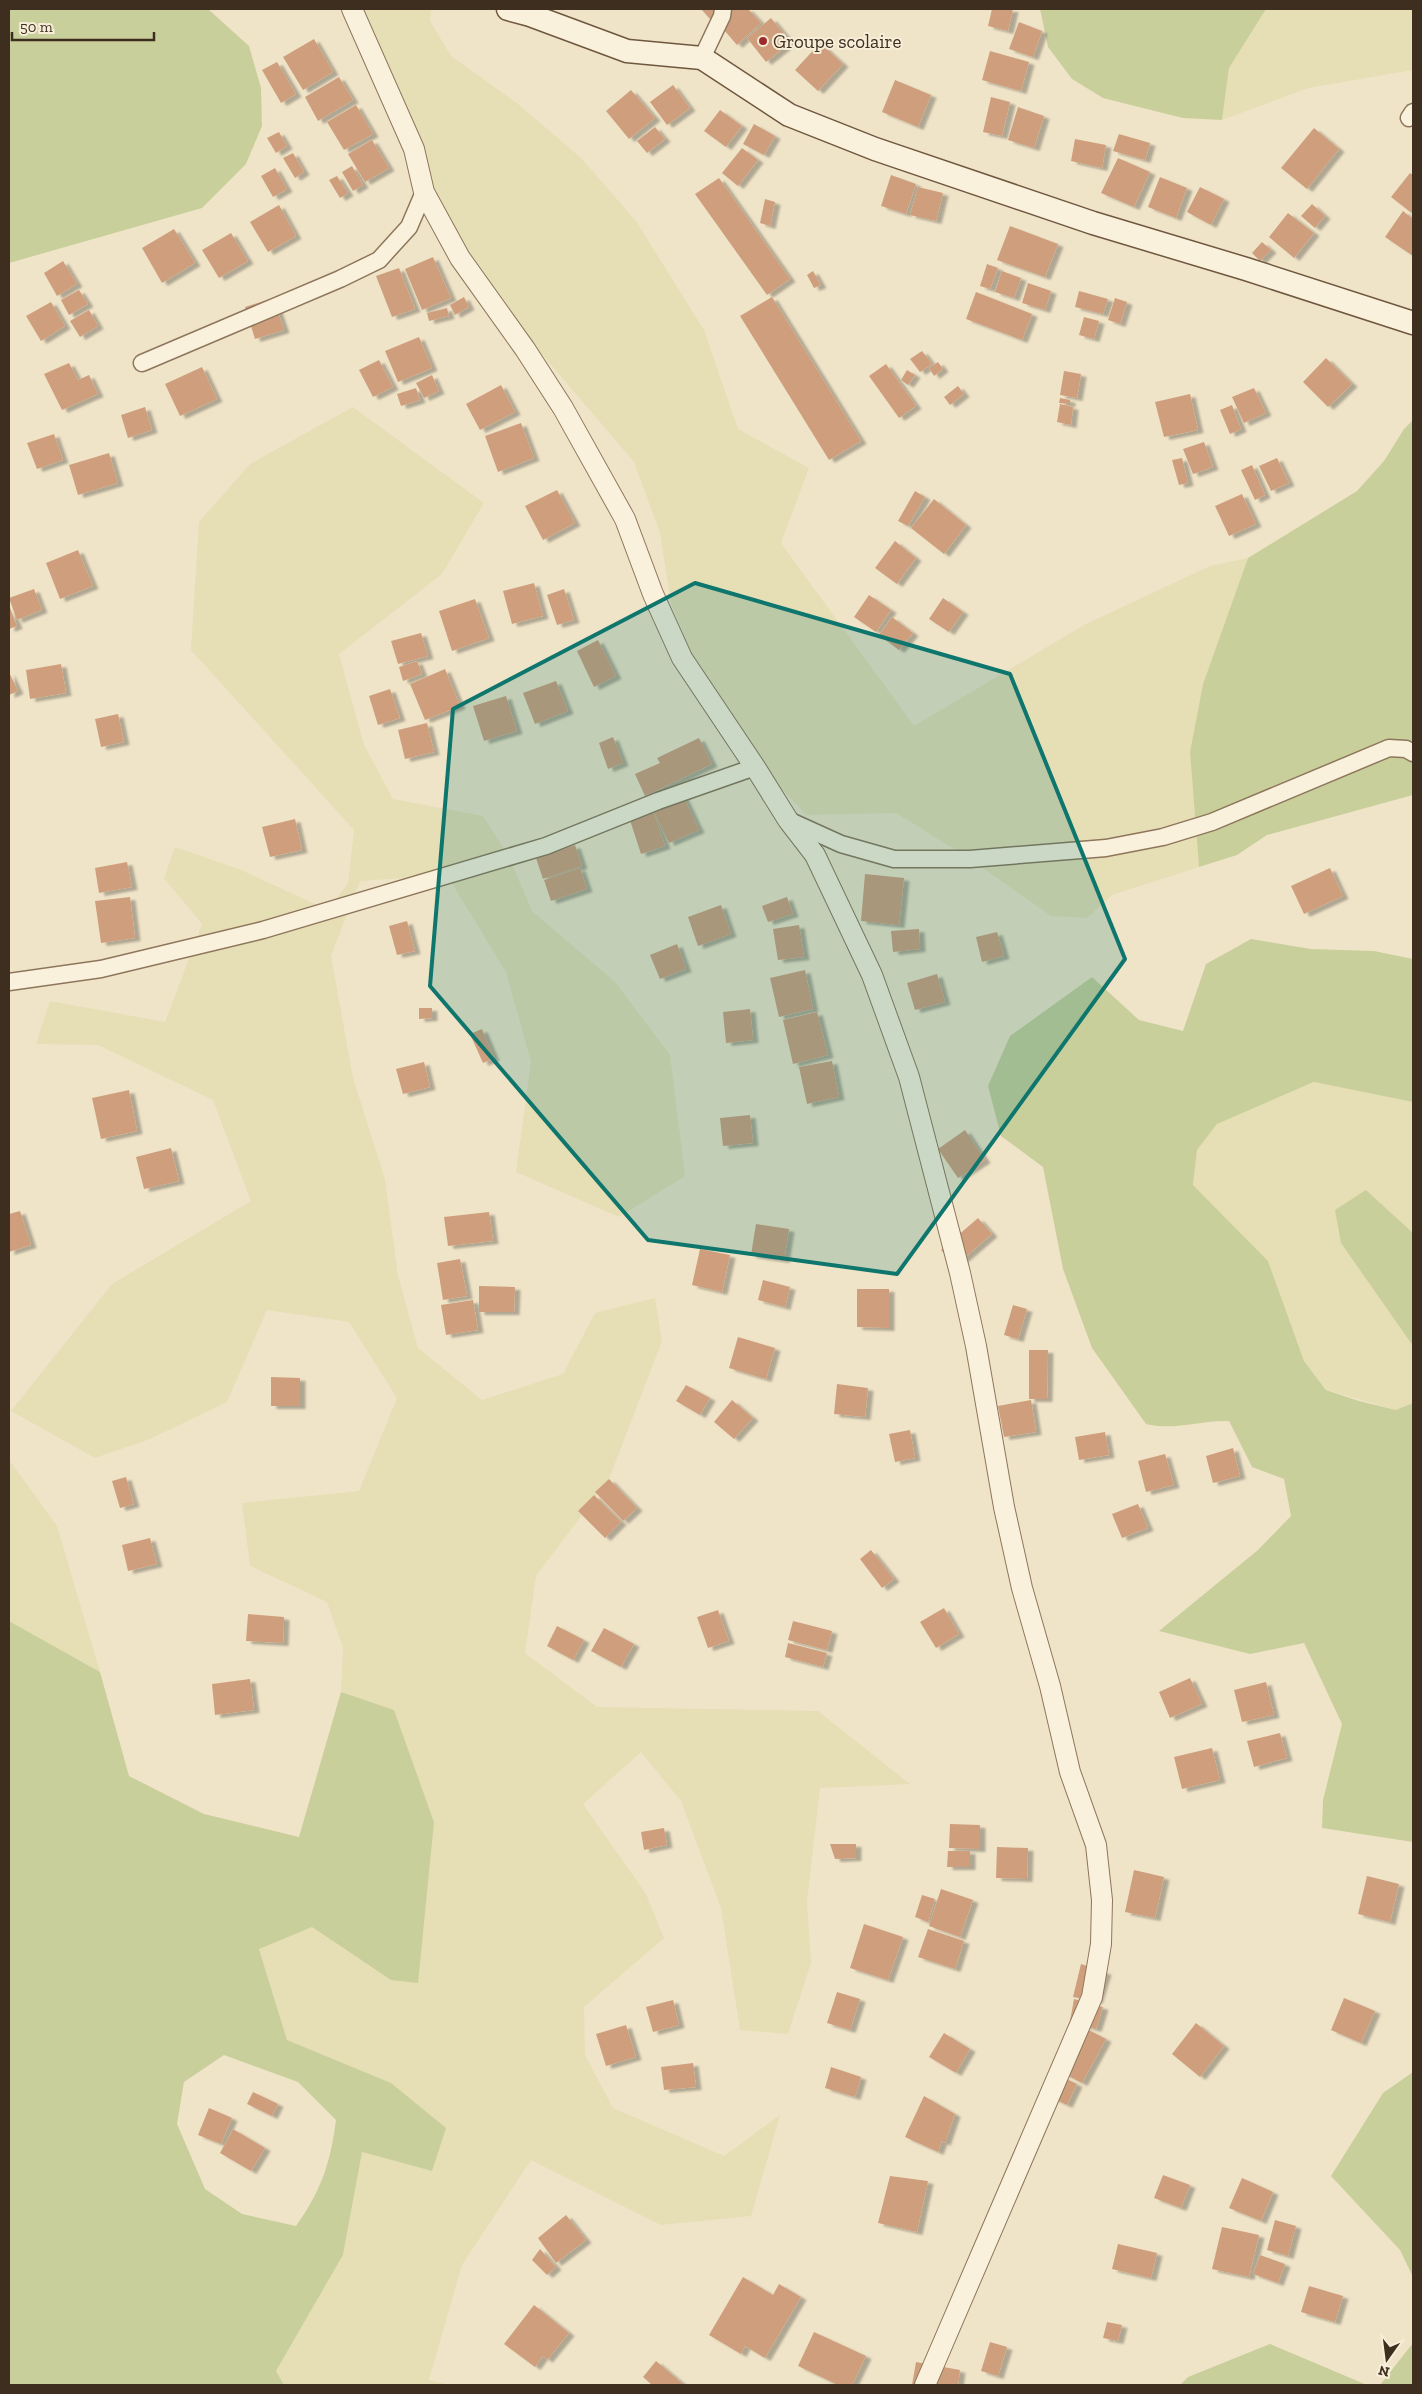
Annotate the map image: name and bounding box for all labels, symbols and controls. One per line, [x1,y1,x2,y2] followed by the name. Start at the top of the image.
[12,10,155,42] scale bar
[20,18,53,36] text: 50 m
[773,30,902,53] place label: Groupe scolaire
[757,35,769,47] marker: Groupe scolaire
[1362,2334,1412,2384] north arrow
[1376,2362,1391,2381] text: N

